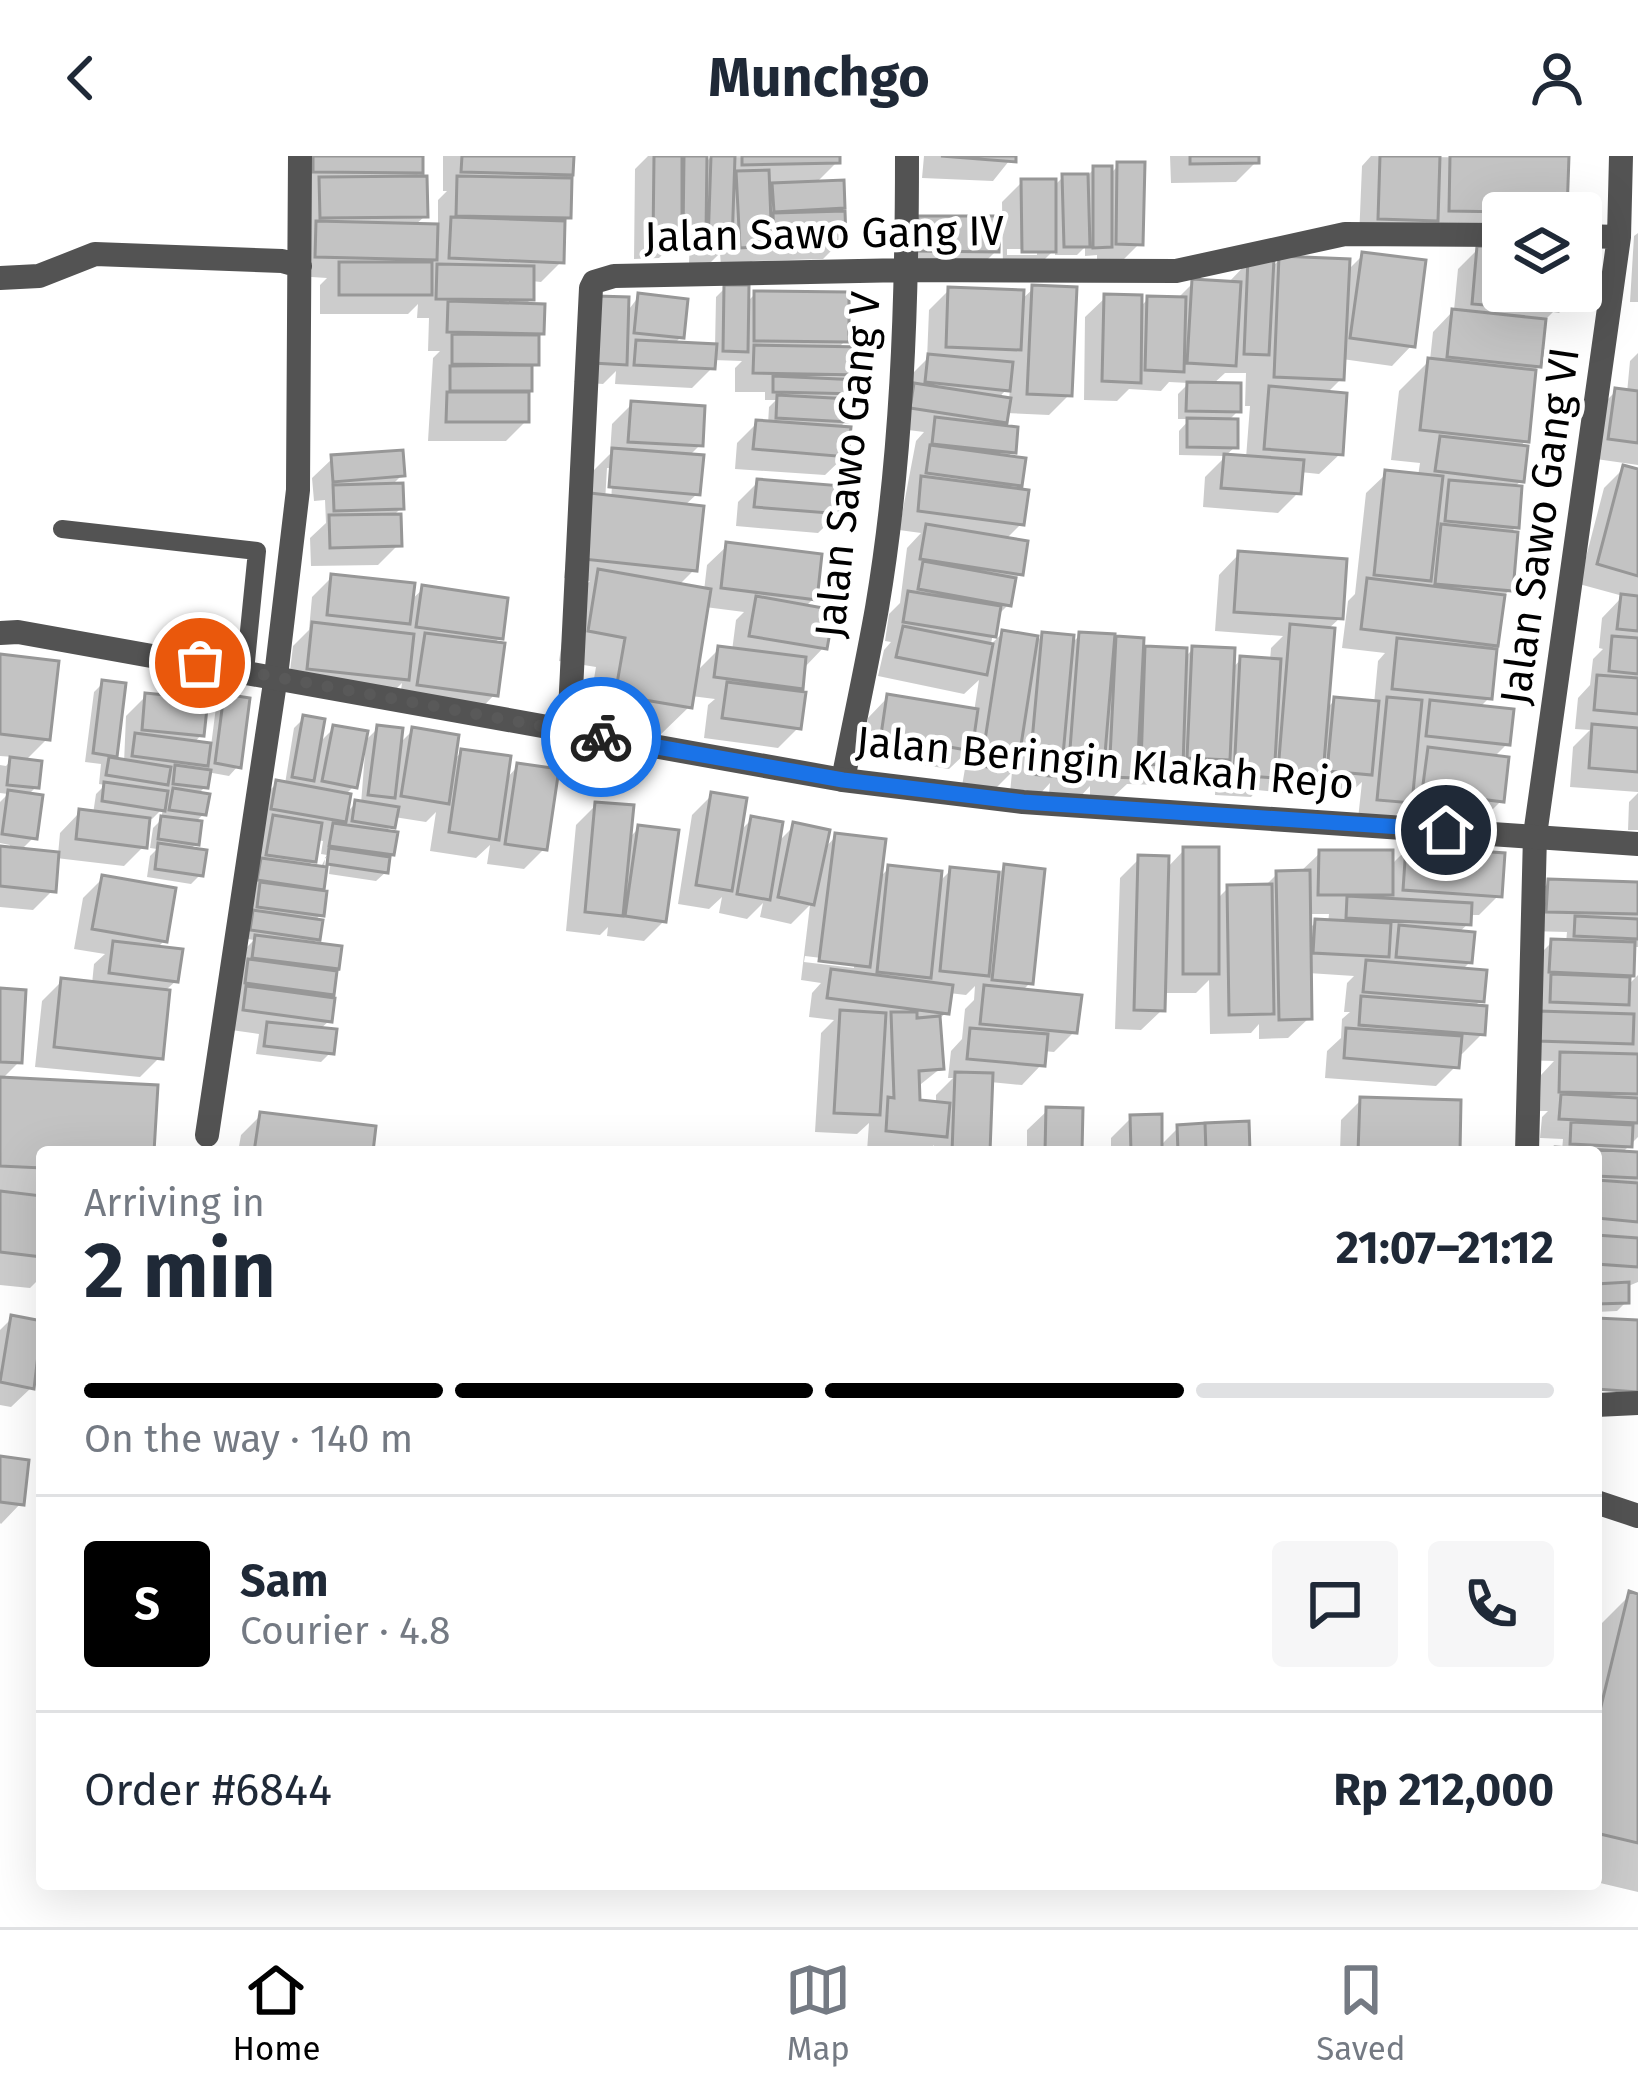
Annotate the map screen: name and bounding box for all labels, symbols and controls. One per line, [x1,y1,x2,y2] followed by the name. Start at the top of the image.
[48,45,114,111] icon: back
[1524,45,1590,111] icon: person
[708,46,930,110] text: Munchgo
[1482,192,1602,312] map controls
[1482,192,1602,312] button: layers
[644,206,1005,262] street label: Jalan Sawo Gang IV
[805,289,891,640] street label: Jalan Sawo Gang V
[1490,344,1590,708] street label: Jalan Sawo Gang VI
[149,612,251,714] pin
[167,630,233,696] icon: bag
[541,677,661,797] courier
[568,704,634,770] icon: bike
[854,716,1356,810] street label: Jalan Beringin Klakah Rejo
[1395,779,1497,881] pin
[1413,797,1479,863] icon: home
[84,1180,265,1226] text: Arriving in
[1336,1221,1554,1275] text: 21:07–21:12
[84,1224,276,1318] text: 2 min
[84,1416,413,1462] text: On the way · 140 m
[1272,1541,1398,1667] button: chat
[1428,1541,1554,1667] button: phone
[240,1554,328,1608] text: Sam
[134,1577,160,1631] text: S
[240,1608,451,1654] text: Courier · 4.8
[84,1763,332,1817] text: Order #6844
[1333,1763,1554,1817] text: Rp 212,000
[232,1957,320,2069] tab: Home
[785,1957,851,2069] tab: Map
[1316,1957,1406,2069] tab: Saved

